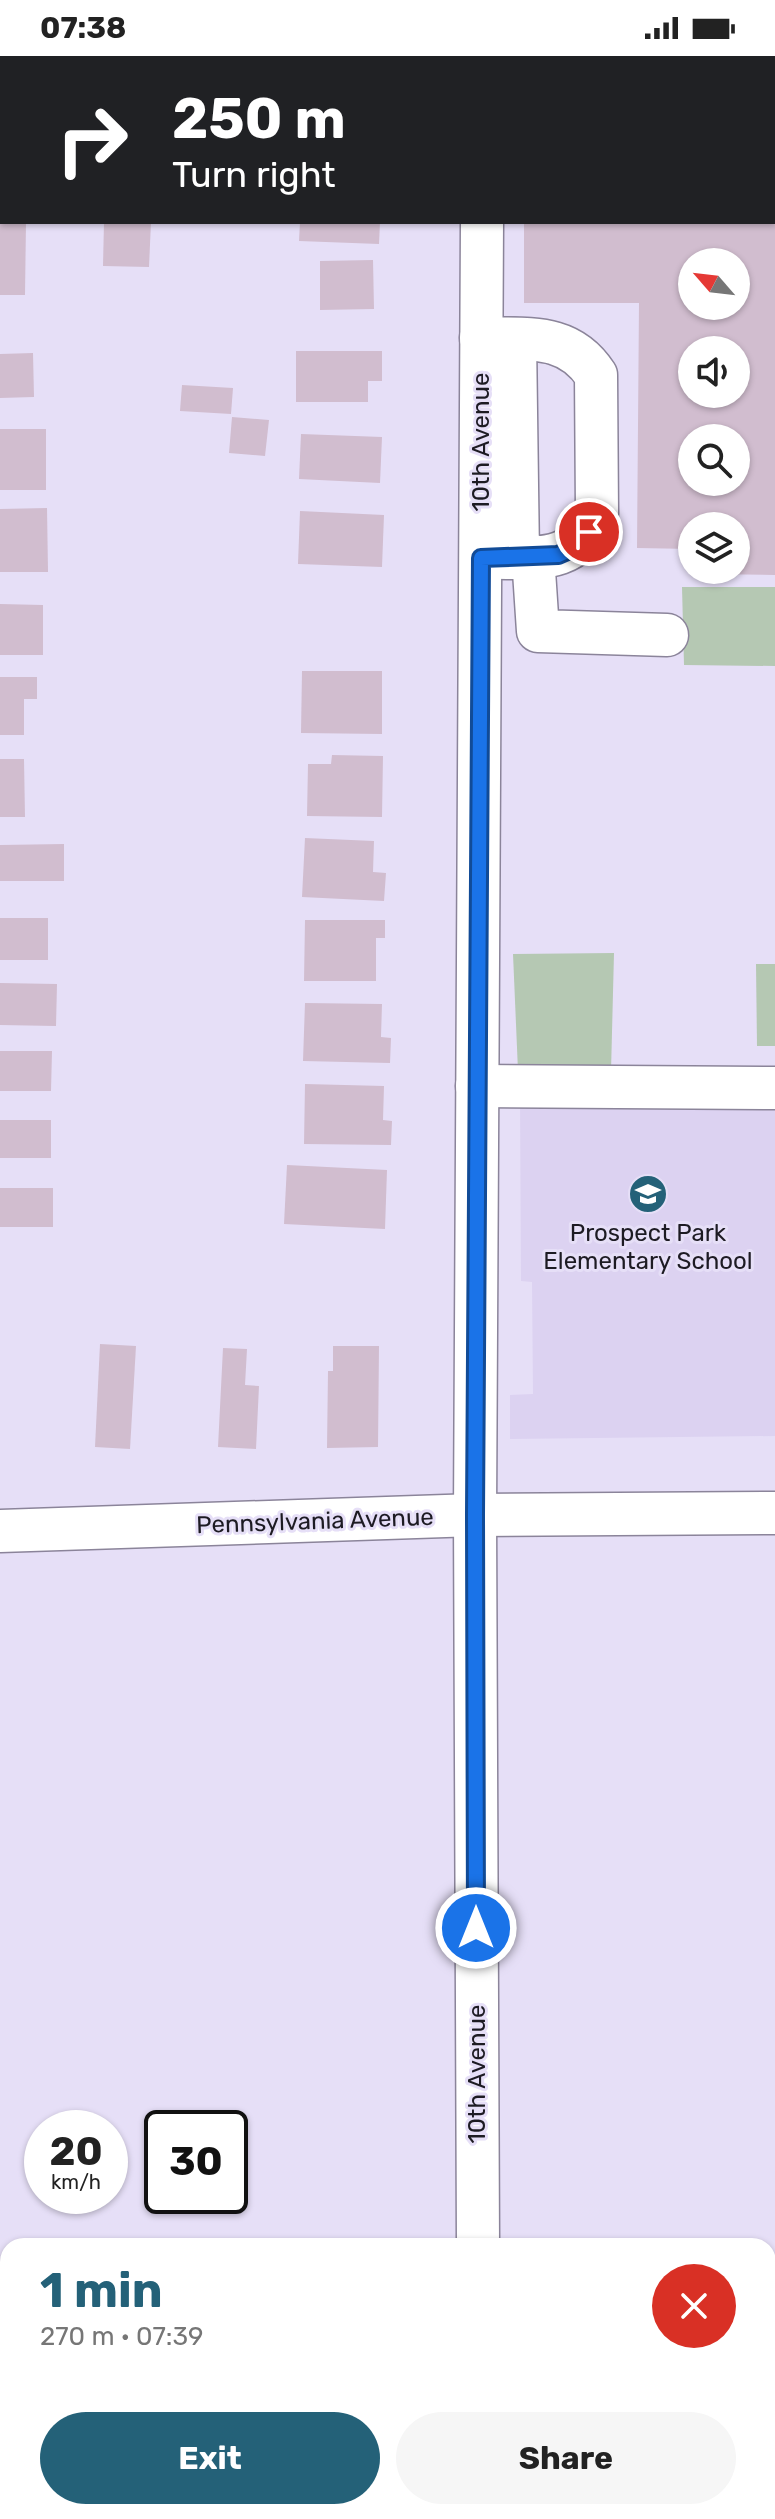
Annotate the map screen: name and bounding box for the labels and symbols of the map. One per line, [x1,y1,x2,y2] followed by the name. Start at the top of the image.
[678,248,750,320] north arrow
[467,373,495,511] street label: 10th Avenue
[555,498,623,566] pin
[627,1173,669,1215] school or university icon: Prospect Park Elementary School
[543,1219,753,1275] place label: Prospect Park Elementary School
[196,1503,434,1539] street label: Pennsylvania Avenue
[434,1886,518,1970] position arrow
[463,2005,491,2143] street label: 10th Avenue
[144,2110,248,2214] speed limit sign: 30

